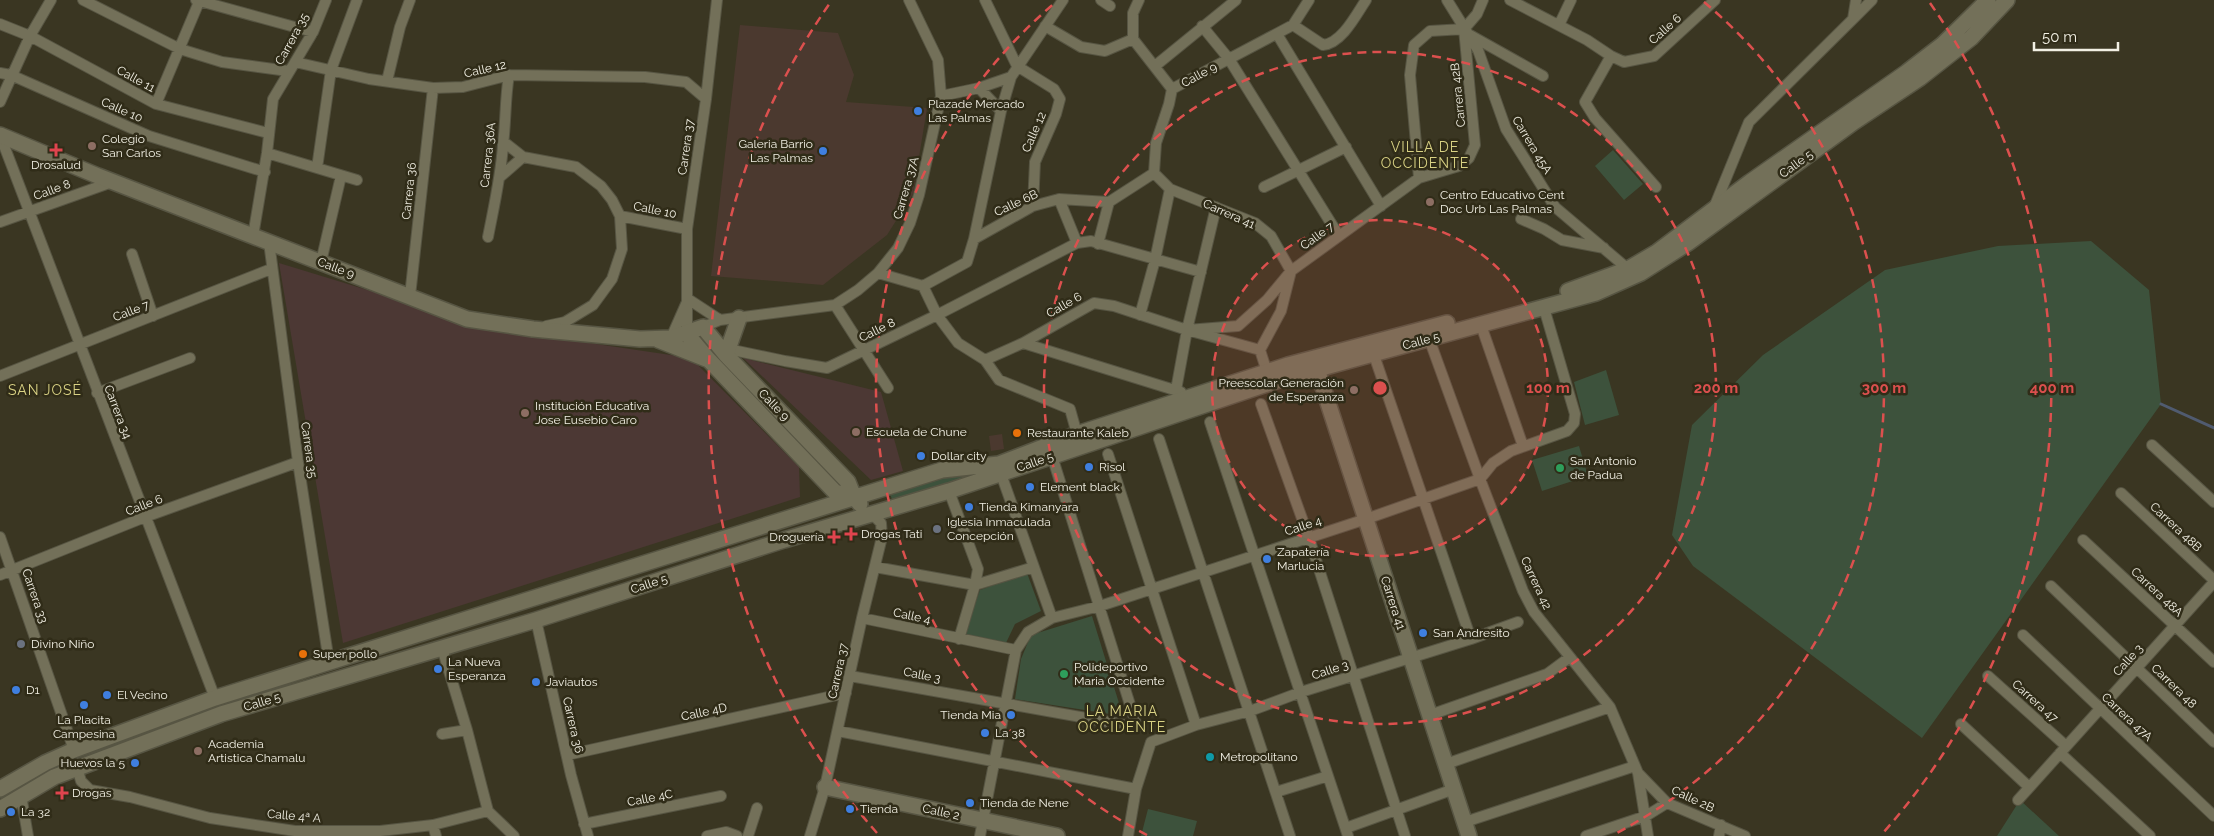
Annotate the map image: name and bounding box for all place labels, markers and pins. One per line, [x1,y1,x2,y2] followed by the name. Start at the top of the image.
[928,97,1025,125] place label: Plazade Mercado Las Palmas
[912,105,924,117] marker: Plazade Mercado Las Palmas
[102,132,161,160] place label: Colegio San Carlos
[738,137,813,165] place label: Galeria Barrio Las Palmas
[86,140,98,152] marker: Colegio San Carlos
[50,144,62,156] marker: Drosalud
[817,145,829,157] marker: Galeria Barrio Las Palmas
[31,158,81,172] place label: Drosalud
[1440,188,1565,216] place label: Centro Educativo Cent Doc Urb Las Palmas
[1424,196,1436,208] marker: Centro Educativo Cent Doc Urb Las Palmas
[1218,376,1344,404] place label: Preescolar Generación de Esperanza
[1371,379,1389,397] centre of rings
[1348,384,1360,396] marker: Preescolar Generación de Esperanza
[535,399,649,427] place label: Institución Educativa Jose Eusebio Caro
[519,407,531,419] marker: Institución Educativa Jose Eusebio Caro
[866,425,967,439] place label: Escuela de Chune
[850,426,862,438] marker: Escuela de Chune
[1027,426,1129,440] place label: Restaurante Kaleb
[1011,427,1023,439] marker: Restaurante Kaleb
[931,449,987,463] place label: Dollar city
[915,450,927,462] marker: Dollar city
[1570,454,1636,482] place label: San Antonio de Padua
[1099,460,1126,474] place label: Risol
[1083,461,1095,473] marker: Risol
[1554,462,1566,474] marker: San Antonio de Padua
[1040,480,1121,494] place label: Element black
[1024,481,1036,493] marker: Element black
[979,500,1078,514] place label: Tienda Kimanyara
[963,501,975,513] marker: Tienda Kimanyara
[947,515,1051,543] place label: Iglesia Inmaculada Concepción
[931,523,943,535] marker: Iglesia Inmaculada Concepción
[861,527,922,541] place label: Drogas Tati
[845,528,857,540] marker: Drogas Tati
[769,530,824,544] place label: Droguería
[828,531,840,543] marker: Droguería
[1277,545,1329,573] place label: Zapatería Marlucia
[1261,553,1273,565] marker: Zapatería Marlucia
[1433,626,1510,640] place label: San Andresito
[1417,627,1429,639] marker: San Andresito
[31,637,94,651] place label: Divino Niño
[15,638,27,650] marker: Divino Niño
[313,647,377,661] place label: Super pollo
[297,648,309,660] marker: Super pollo
[448,655,506,683] place label: La Nueva Esperanza
[1074,660,1165,688] place label: Polideportivo Maria Occidente
[432,663,444,675] marker: La Nueva Esperanza
[1058,668,1070,680] marker: Polideportivo Maria Occidente
[546,675,598,689] place label: Javiautos
[530,676,542,688] marker: Javiautos
[26,683,40,697] place label: D1
[10,684,22,696] marker: D1
[117,688,168,702] place label: El Vecino
[101,689,113,701] marker: El Vecino
[78,699,90,711] marker: La Placita Campesina
[940,708,1001,722] place label: Tienda Mia
[1005,709,1017,721] marker: Tienda Mia
[53,713,115,741] place label: La Placita Campesina
[995,726,1025,740] place label: La 38
[979,727,991,739] marker: La 38
[208,737,305,765] place label: Academia Artistica Chamalu
[192,745,204,757] marker: Academia Artistica Chamalu
[1220,750,1298,764] place label: Metropolitano
[1204,751,1216,763] marker: Metropolitano
[61,756,125,770] place label: Huevos la 5
[129,757,141,769] marker: Huevos la 5
[72,786,112,800] place label: Drogas
[56,787,68,799] marker: Drogas
[980,796,1069,810] place label: Tienda de Nene
[964,797,976,809] marker: Tienda de Nene
[860,802,898,816] place label: Tienda
[844,803,856,815] marker: Tienda
[21,805,50,819] place label: La 32
[5,806,17,818] marker: La 32

